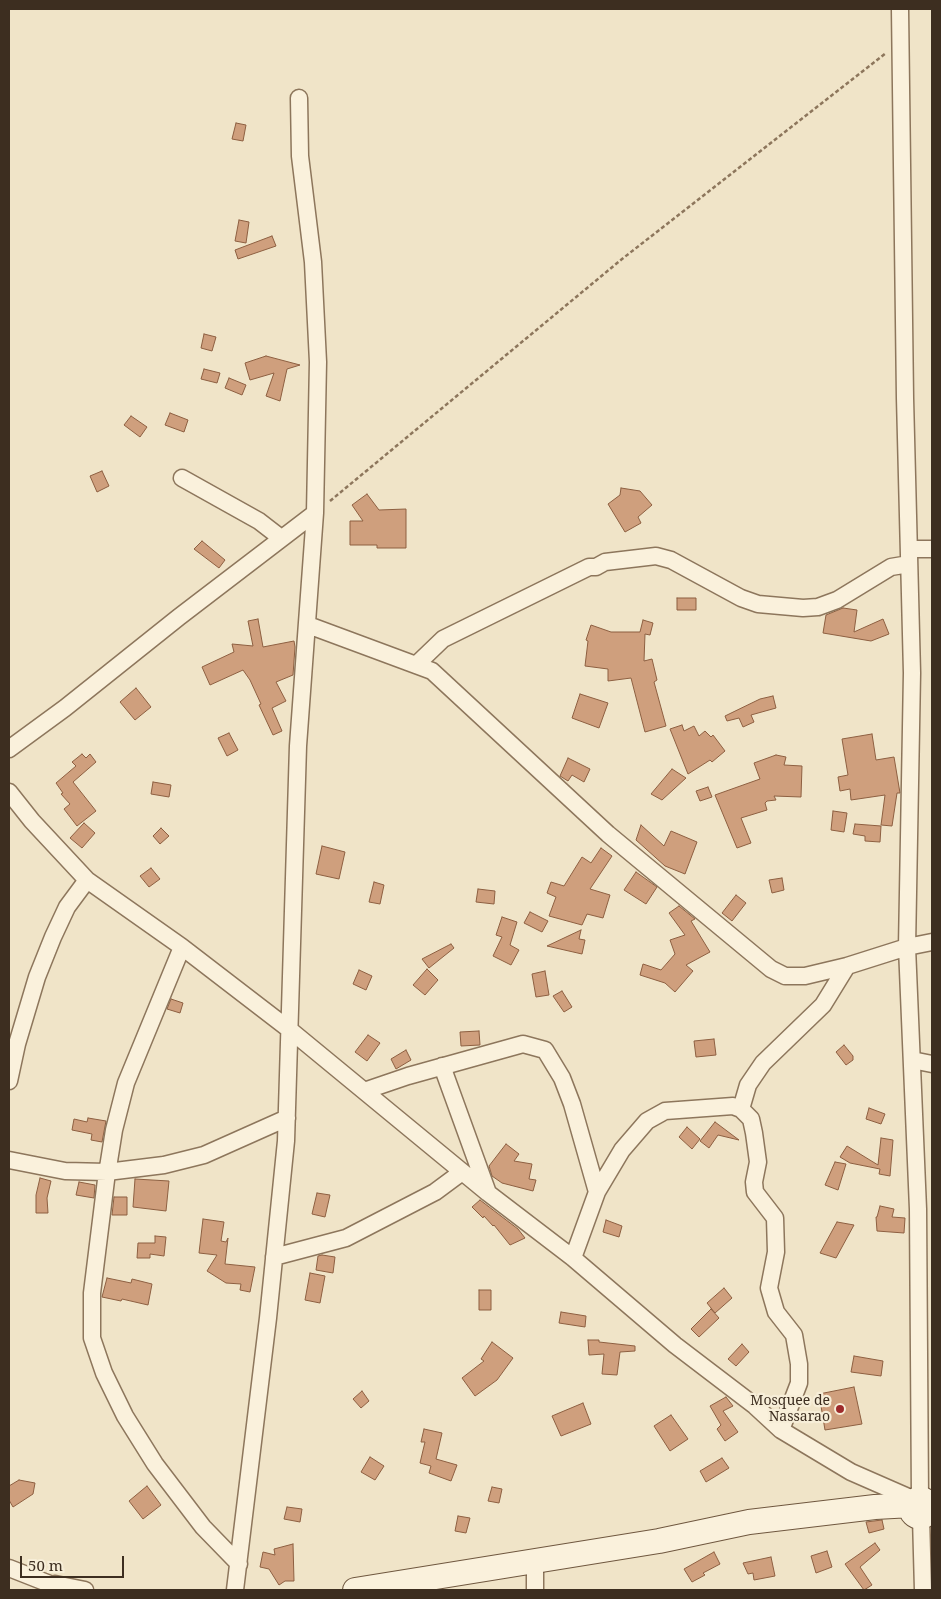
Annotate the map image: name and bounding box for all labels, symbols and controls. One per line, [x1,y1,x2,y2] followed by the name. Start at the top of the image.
[750,1393,830,1425] place label: Mosquee de Nassarao
[834,1403,846,1415] marker: Mosquee de Nassarao
[22,1546,126,1578] scale bar
[28,1555,63,1575] text: 50 m

